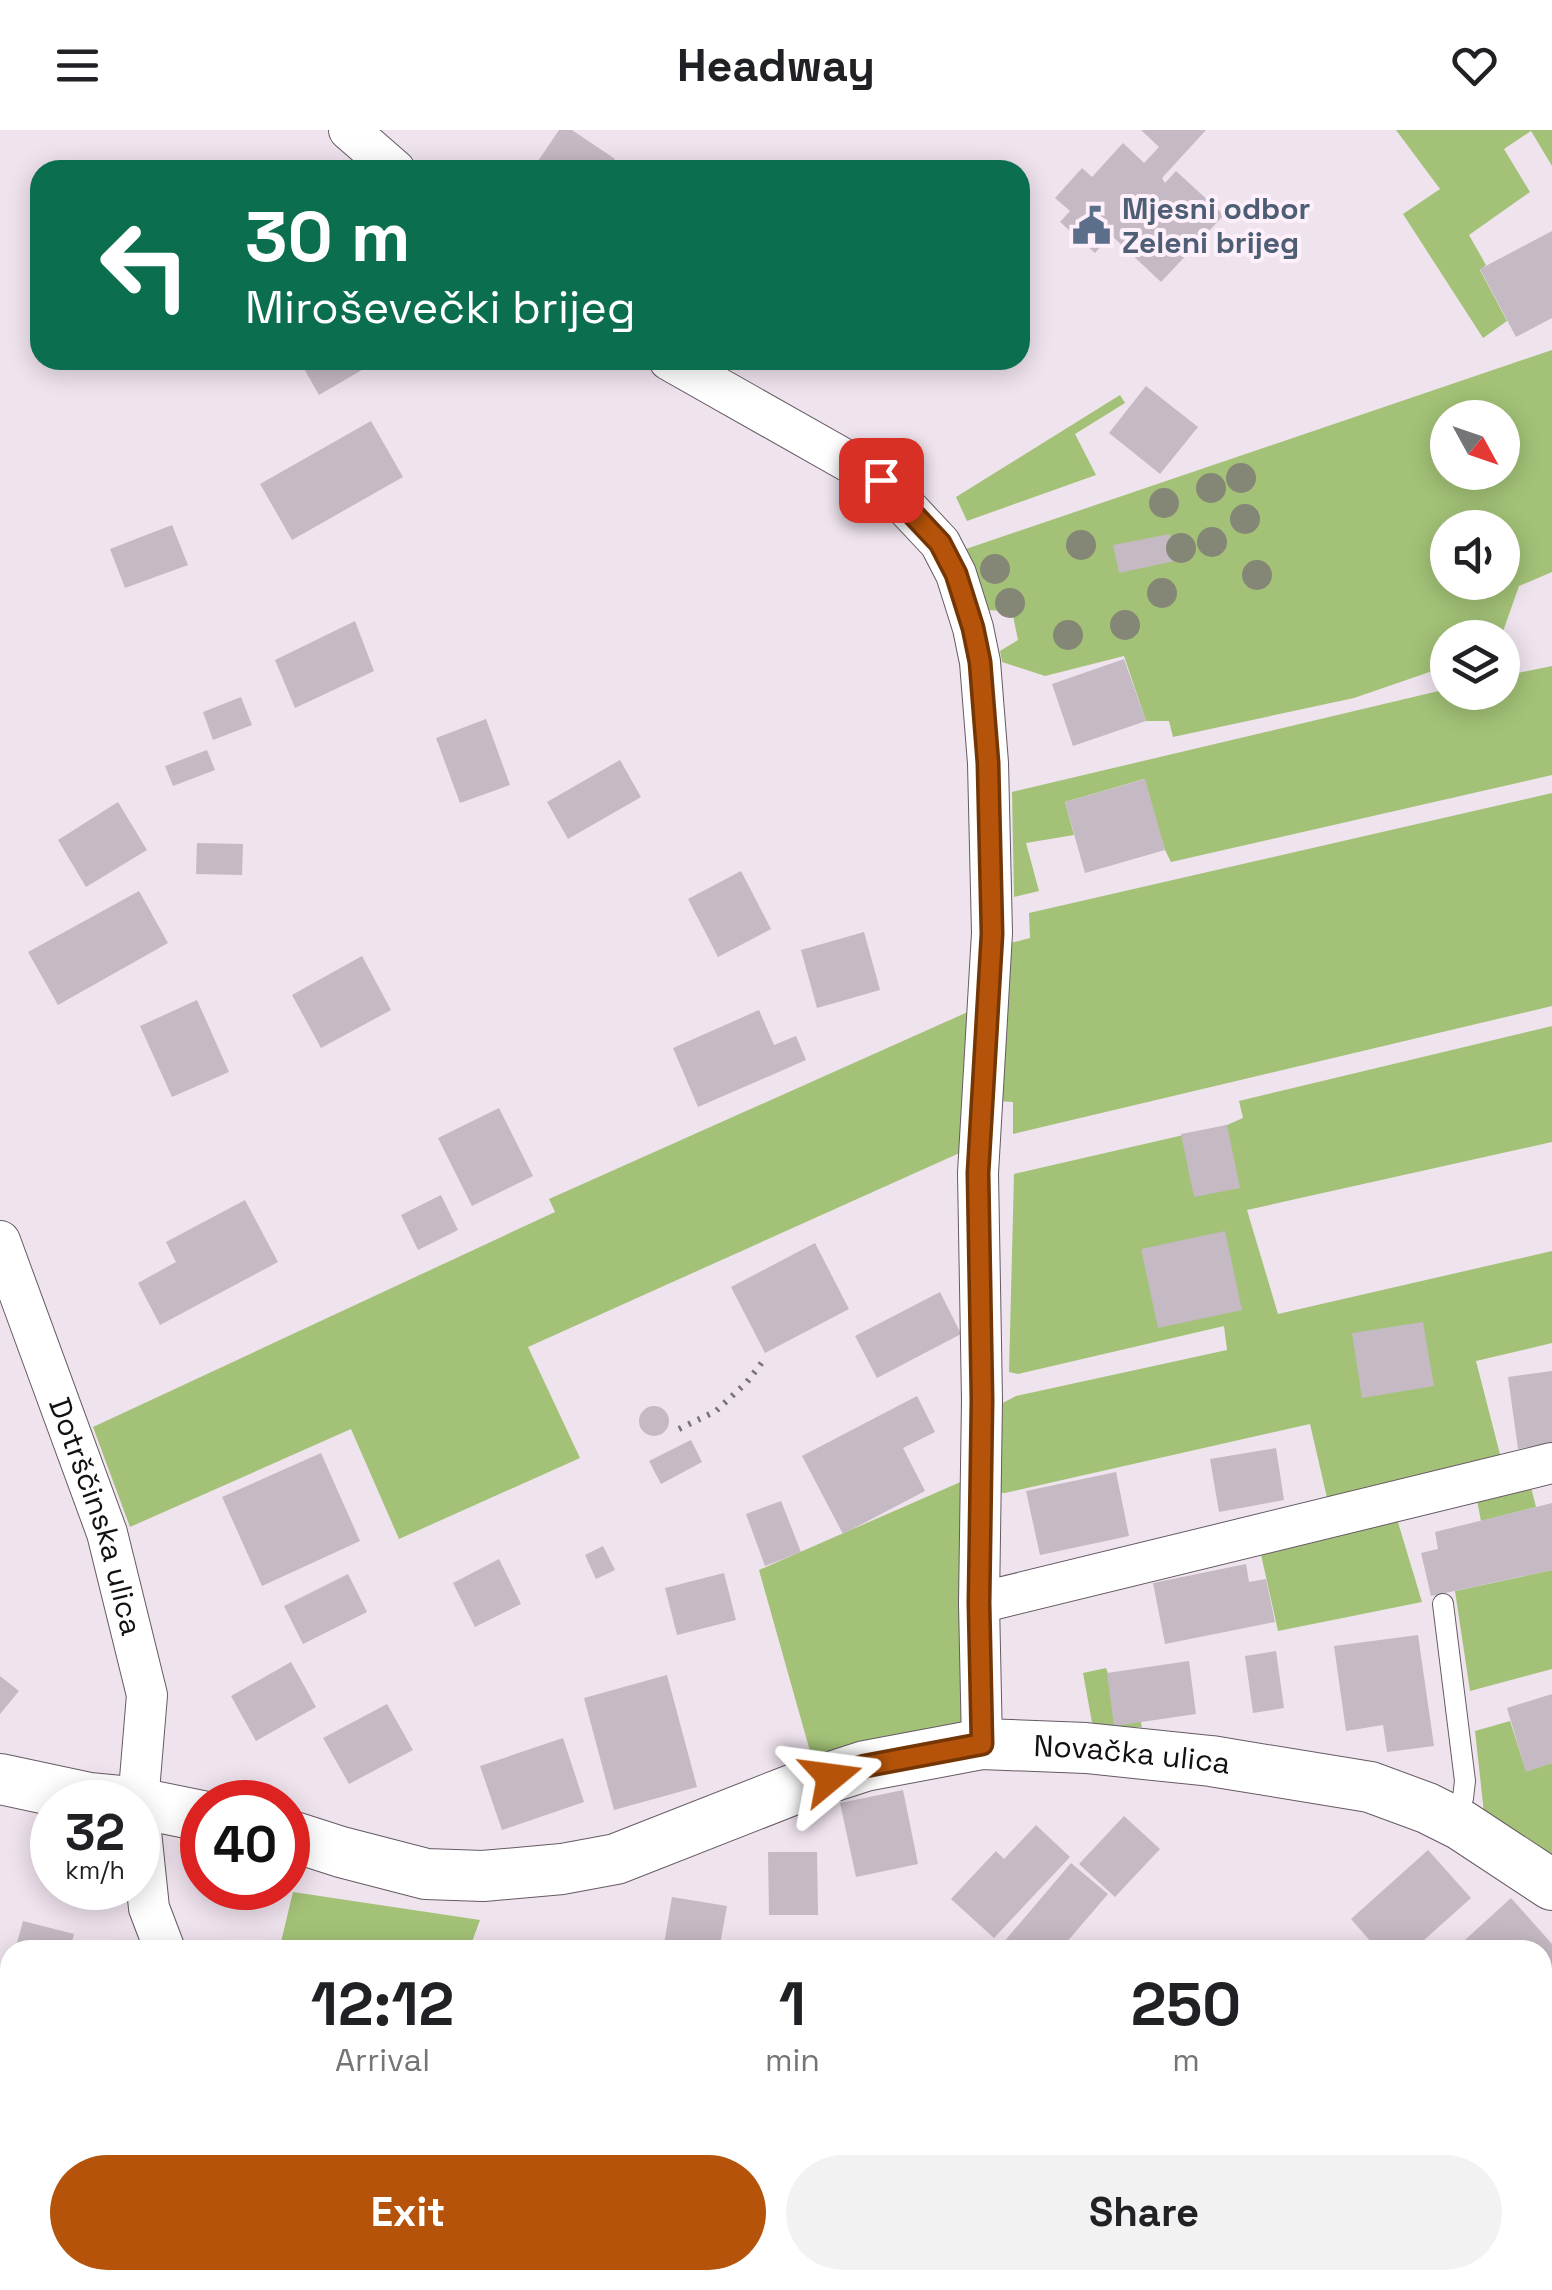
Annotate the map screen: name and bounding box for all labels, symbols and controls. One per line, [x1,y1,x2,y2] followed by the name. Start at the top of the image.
[677,37,875,94] text: Headway
[50,38,105,93] icon: menu
[1447,38,1502,93] icon: heart
[1122,189,1311,262] place label: Mjesni odbor Zeleni brijeg
[245,192,410,281] text: 30 m
[80,200,210,330] icon: left
[1071,205,1113,247] public building icon: Mjesni odbor Zeleni brijeg
[245,279,636,336] text: Miroševečki brijeg
[1430,400,1520,490] north arrow
[1430,400,1520,710] map controls
[839,438,924,523] pin
[854,453,909,508] icon: arrive
[1430,510,1520,600] button: sound
[1430,620,1520,710] button: layers
[40,1392,151,1639] street label: Dotrščinska ulica
[779,1725,883,1829] position arrow
[1033,1726,1233,1783] street label: Novačka ulica
[180,1780,310,1910] speed limit sign: 40
[65,1801,125,1865] text: 32
[65,1854,125,1886] text: km/h
[311,1966,454,2043] text: 12:12
[779,1966,806,2043] text: 1
[1131,1966,1241,2043] text: 250
[335,2040,430,2080] text: Arrival
[765,2040,820,2080] text: min
[1172,2040,1200,2080] text: m
[50,2155,766,2270] button: Exit
[786,2155,1502,2270] button: Share

